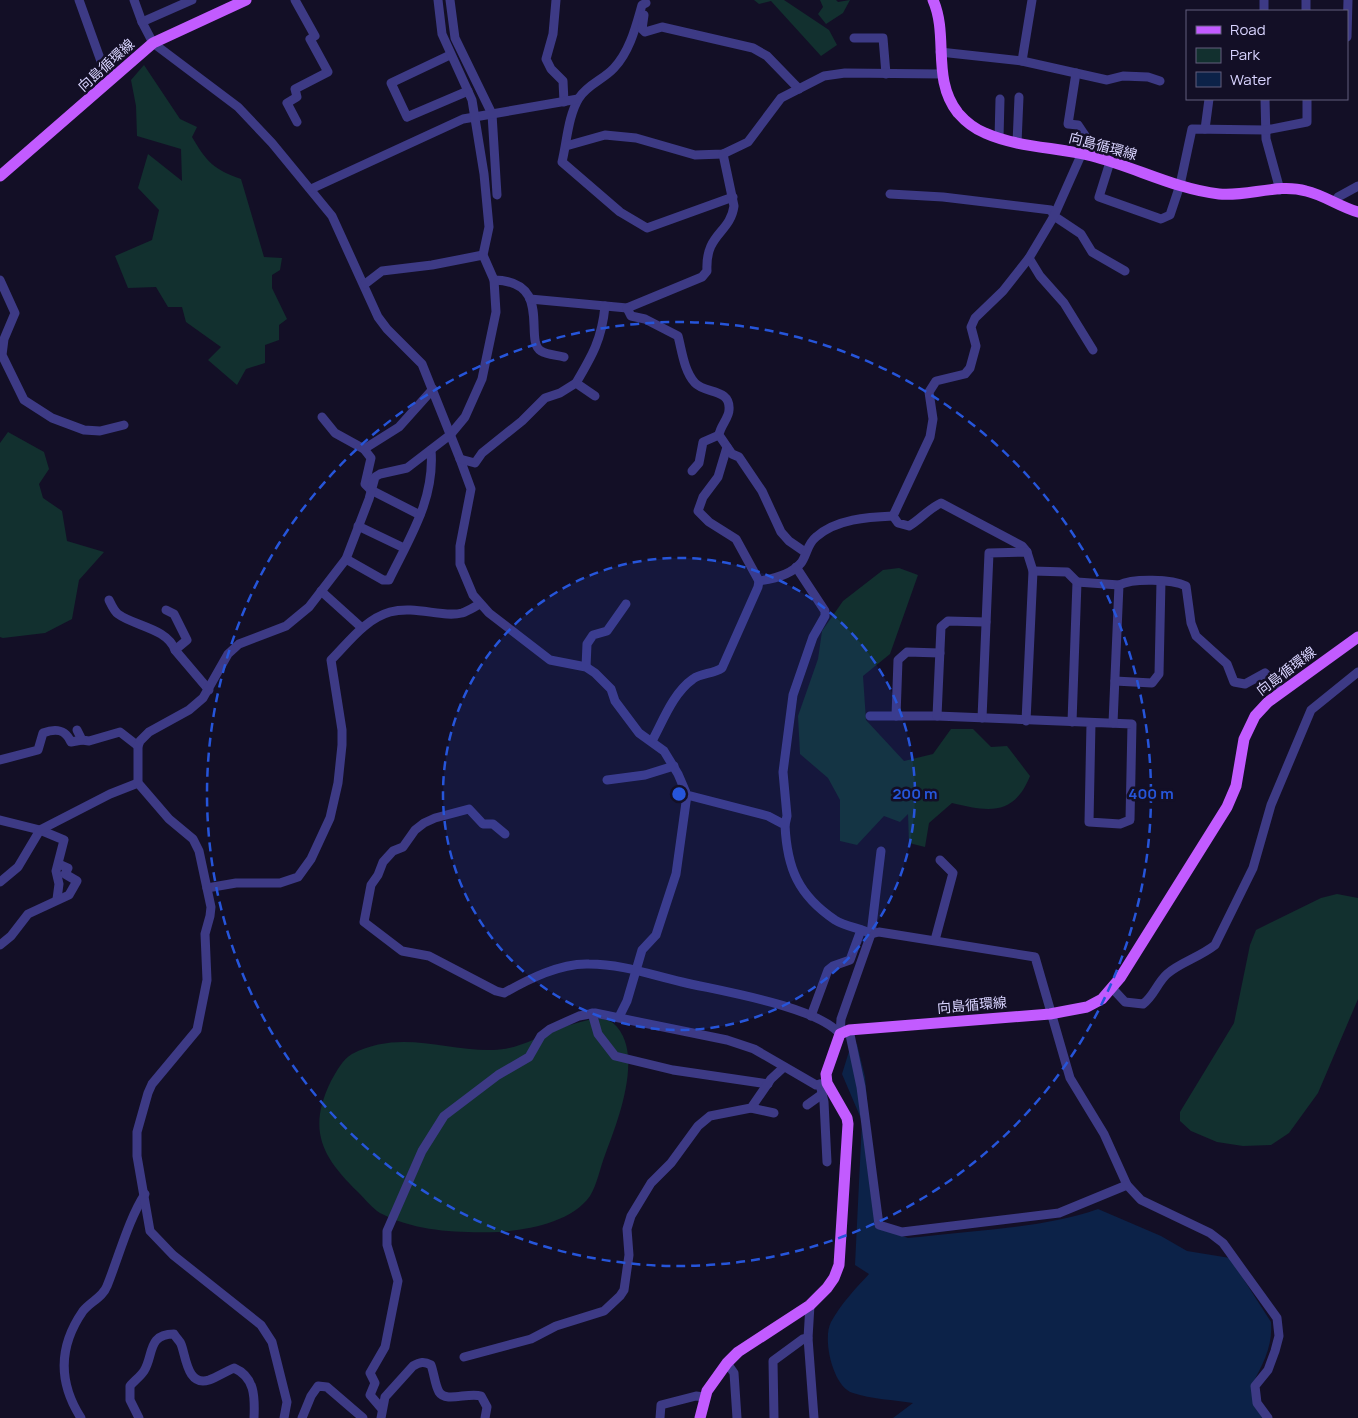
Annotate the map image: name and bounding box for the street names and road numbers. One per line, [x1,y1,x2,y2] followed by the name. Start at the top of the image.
[73,34,138,95] street label: 向島循環線
[1067,127,1139,164] street label: 向島循環線
[1252,642,1319,699] street label: 向島循環線
[936,992,1008,1017] street label: 向島循環線

